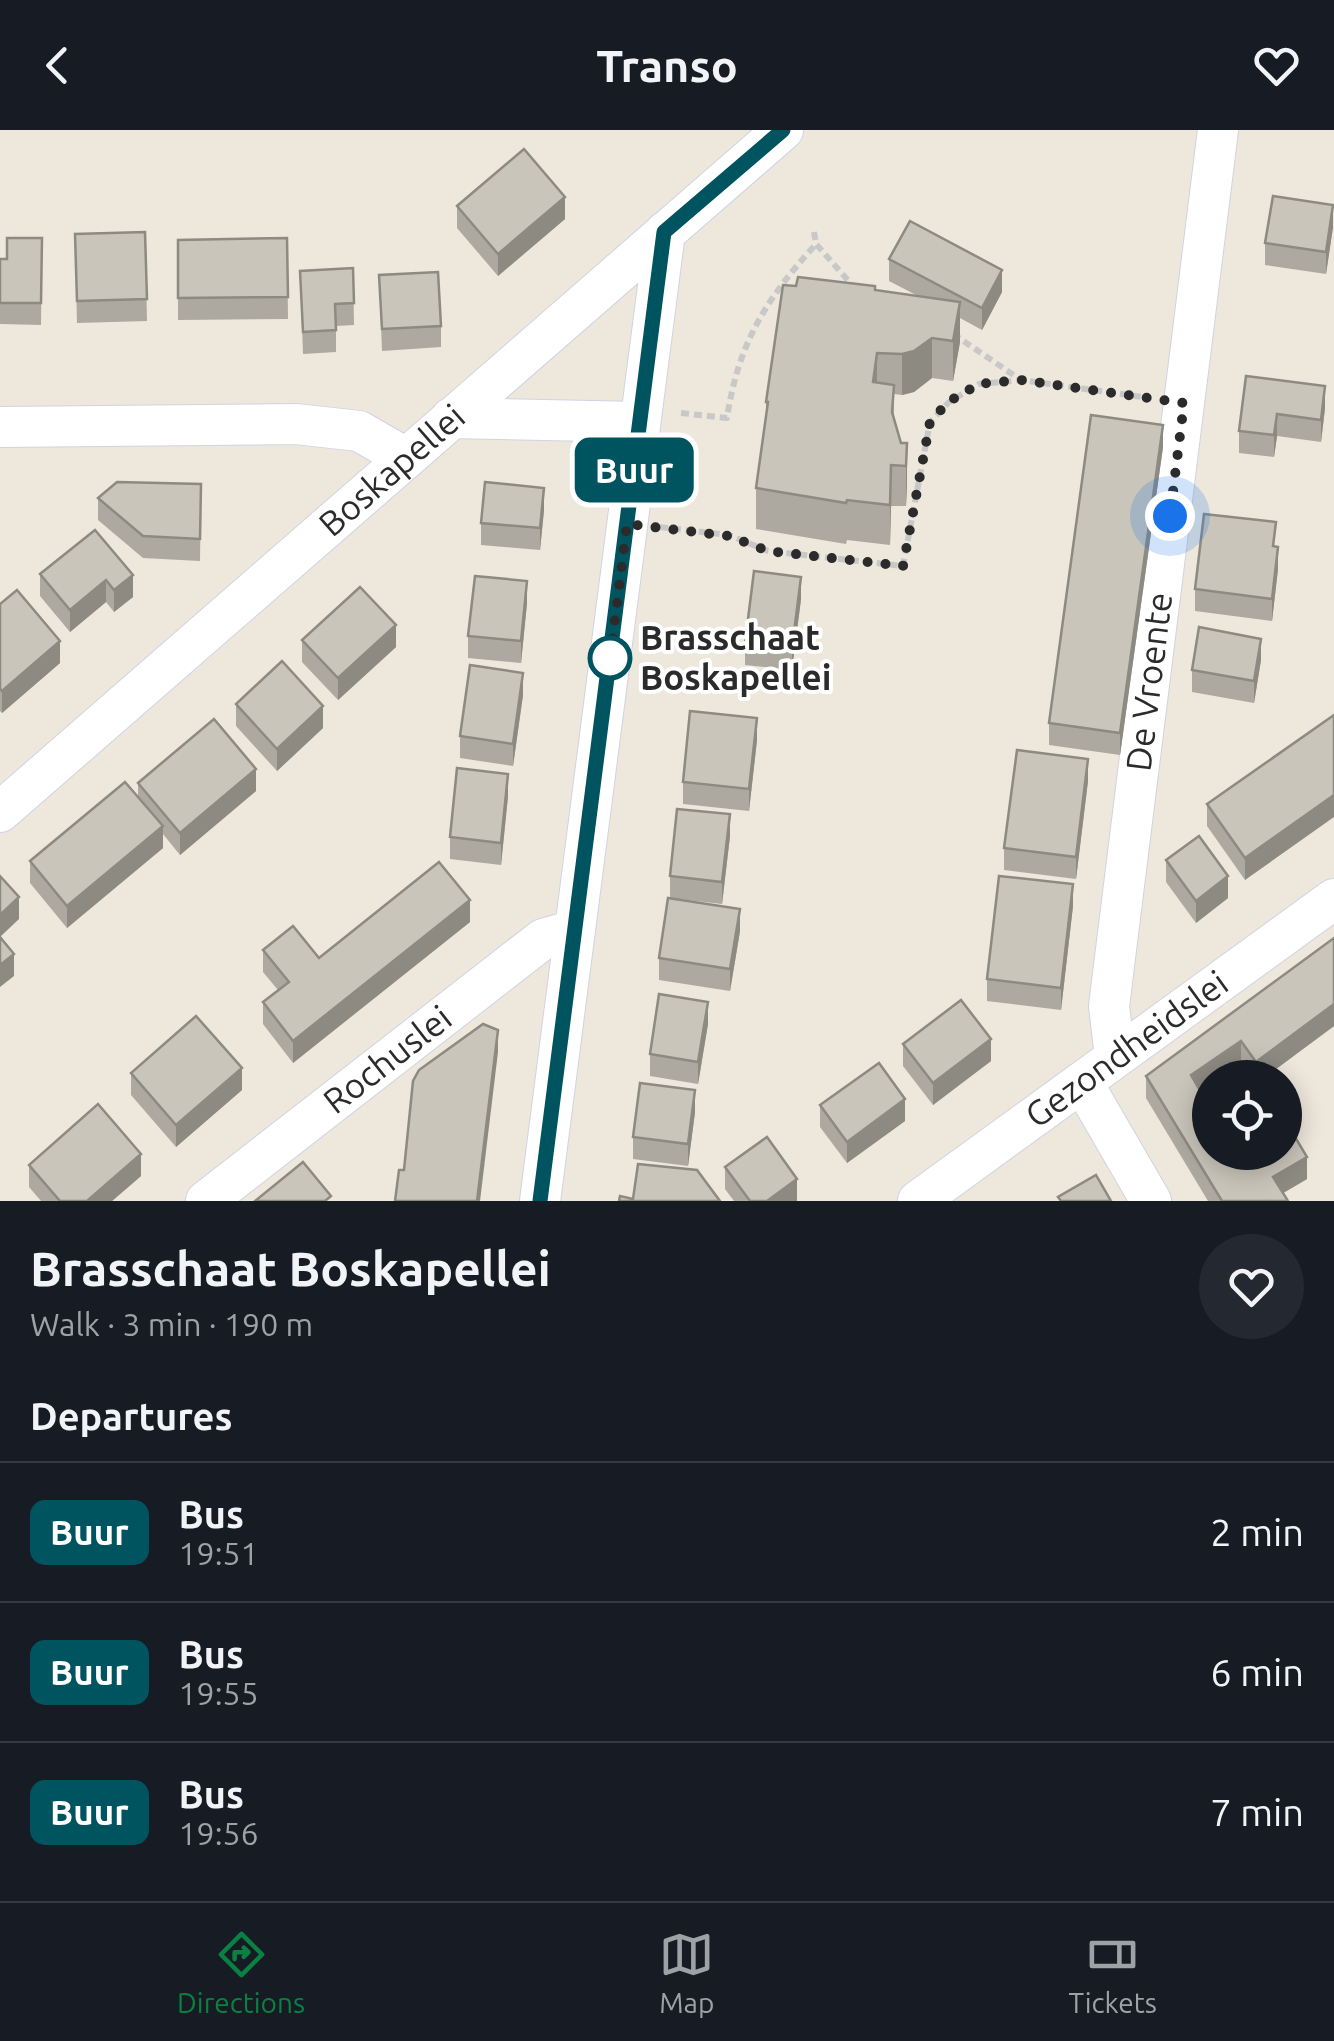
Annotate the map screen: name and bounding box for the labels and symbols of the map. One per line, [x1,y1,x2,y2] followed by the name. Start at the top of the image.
[311,396,472,544] street label: Boskapellei
[564,438,704,502] line badge: Buur
[1145,491,1195,541] your location
[1117,590,1179,773] street label: De Vroente
[640,617,831,697] place label: Brasschaat Boskapellei
[589,637,631,679] marker: Brasschaat Boskapellei
[1017,962,1235,1135] street label: Gezondheidslei
[315,997,459,1121] street label: Rochuslei

